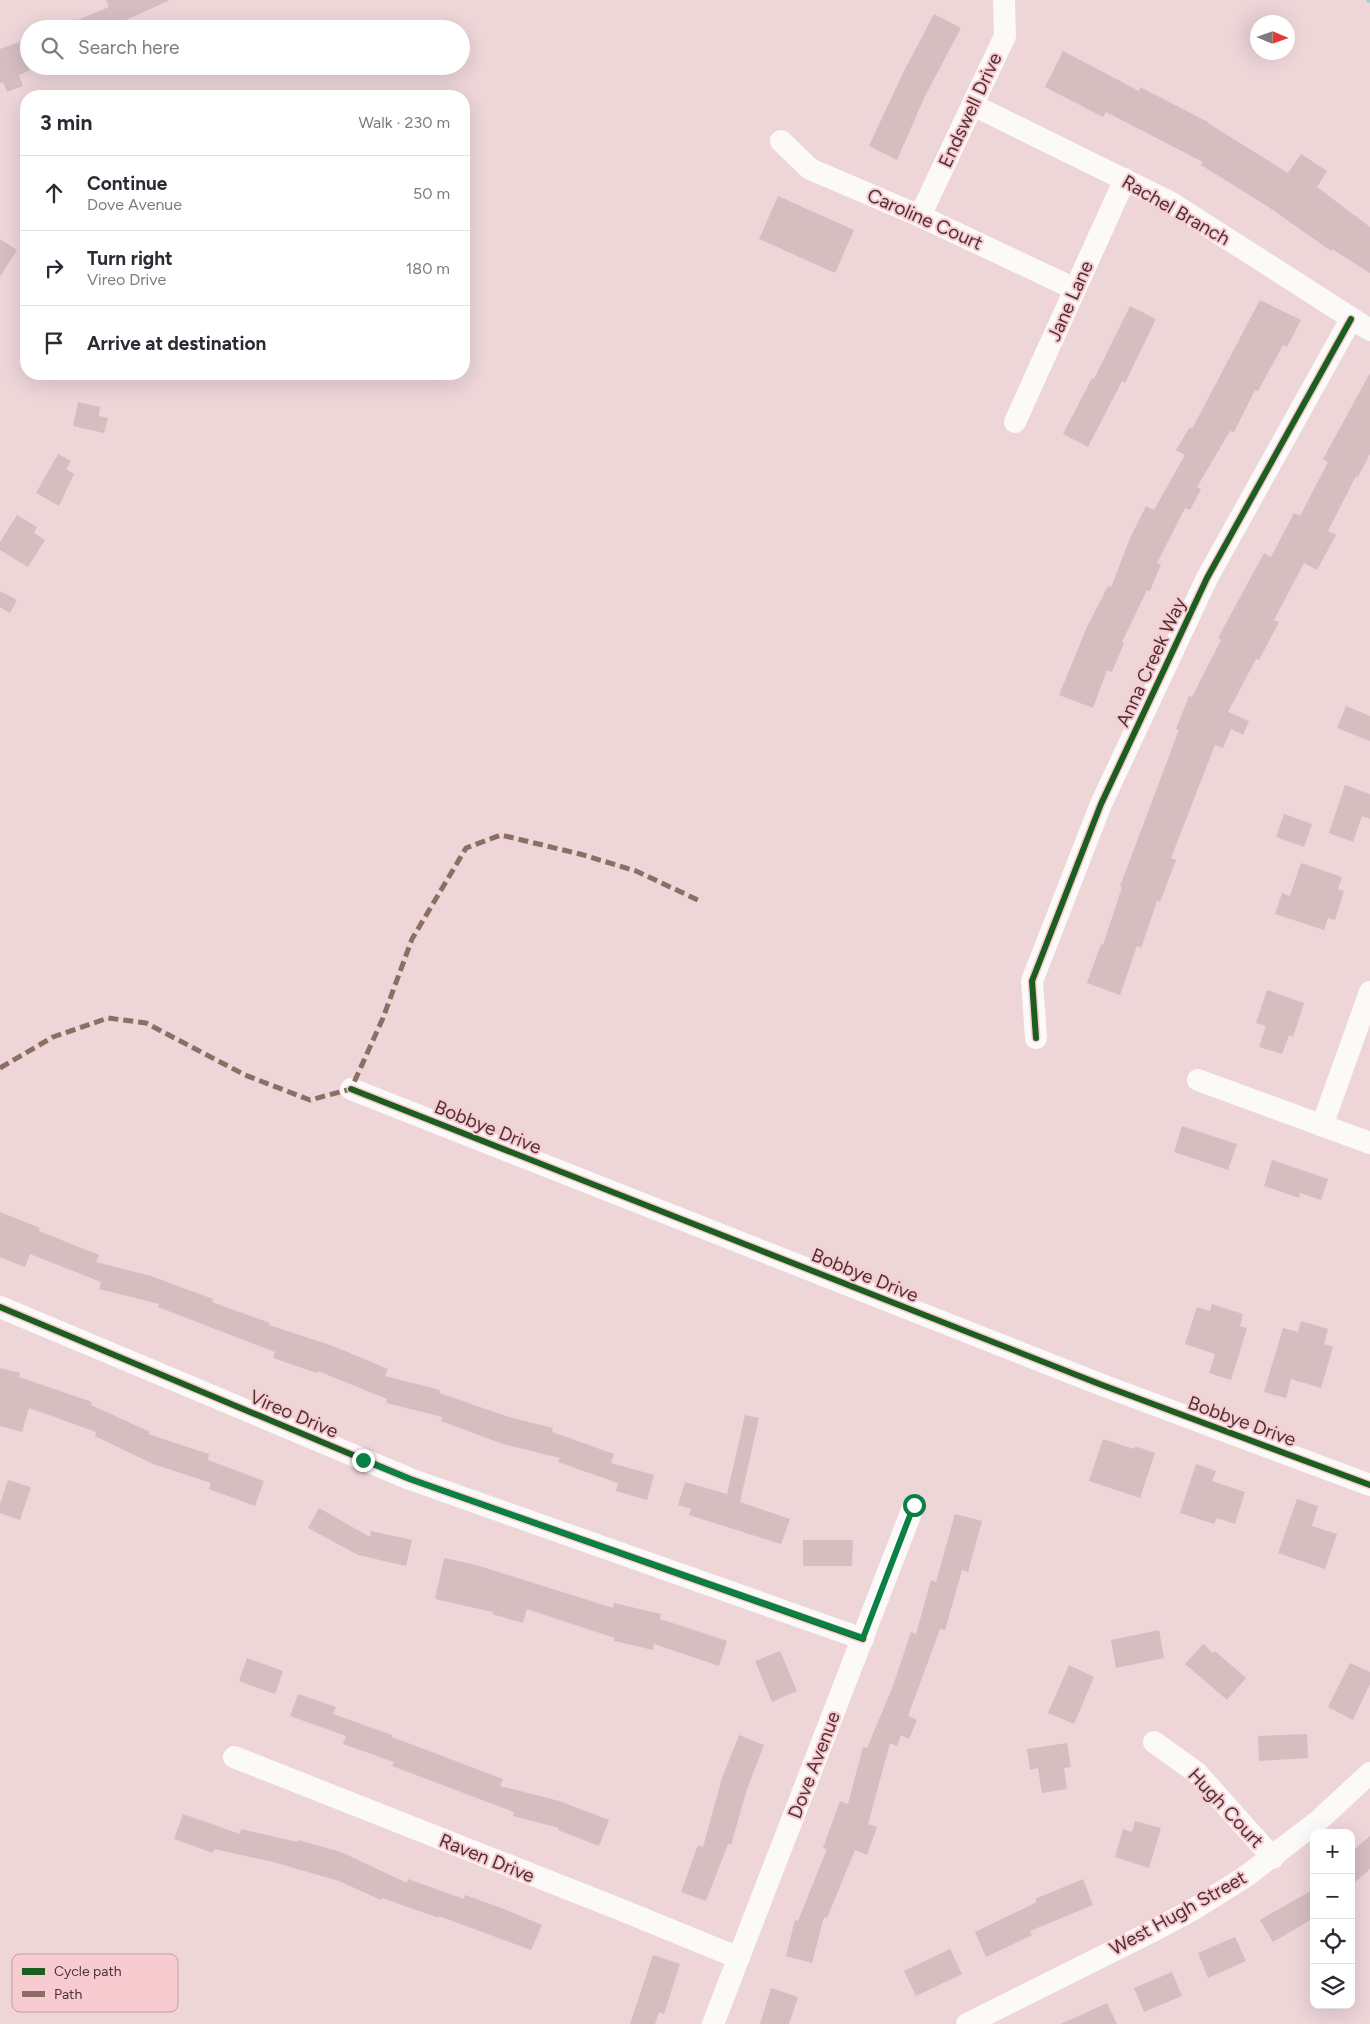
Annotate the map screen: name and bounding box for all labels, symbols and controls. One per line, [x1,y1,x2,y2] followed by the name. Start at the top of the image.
[1250,15,1295,60] north arrow
[20,20,470,75] search box
[38,34,66,62] icon: search
[78,36,180,59] text: Search here
[933,49,1007,171] street label: Endswell Drive
[40,110,92,135] text: 3 min
[358,113,450,132] text: Walk · 230 m
[1118,170,1234,250] street label: Rachel Branch
[87,172,167,195] text: Continue
[40,179,68,207] icon: ahead
[864,183,986,255] street label: Caroline Court
[413,184,450,203] text: 50 m
[87,195,182,214] text: Dove Avenue
[87,247,173,270] text: Turn right
[40,254,68,282] icon: right
[1042,257,1098,345] street label: Jane Lane
[406,259,450,278] text: 180 m
[87,270,166,289] text: Vireo Drive
[40,329,68,357] icon: arrive
[87,332,266,355] text: Arrive at destination
[1111,594,1191,730] street label: Anna Creek Way
[431,1095,545,1159] street label: Bobbye Drive
[808,1243,922,1307] street label: Bobbye Drive
[246,1385,342,1443] street label: Vireo Drive
[1185,1391,1299,1451] street label: Bobbye Drive
[352,1449,375,1472] route end
[903,1494,926,1517] route start
[783,1708,845,1822] street label: Dove Avenue
[1183,1763,1269,1853] street label: Hugh Court
[436,1828,538,1888] street label: Raven Drive
[1310,1829,1355,2009] map controls
[1310,1829,1355,1874] button: +
[1105,1866,1251,1960] street label: West Hugh Street
[1310,1874,1355,1919] button: −
[1310,1919,1355,1964] button: locate
[12,1954,178,2012] legend
[54,1963,122,1980] text: Cycle path
[1310,1964,1355,2009] button: layers
[54,1986,82,2003] text: Path

